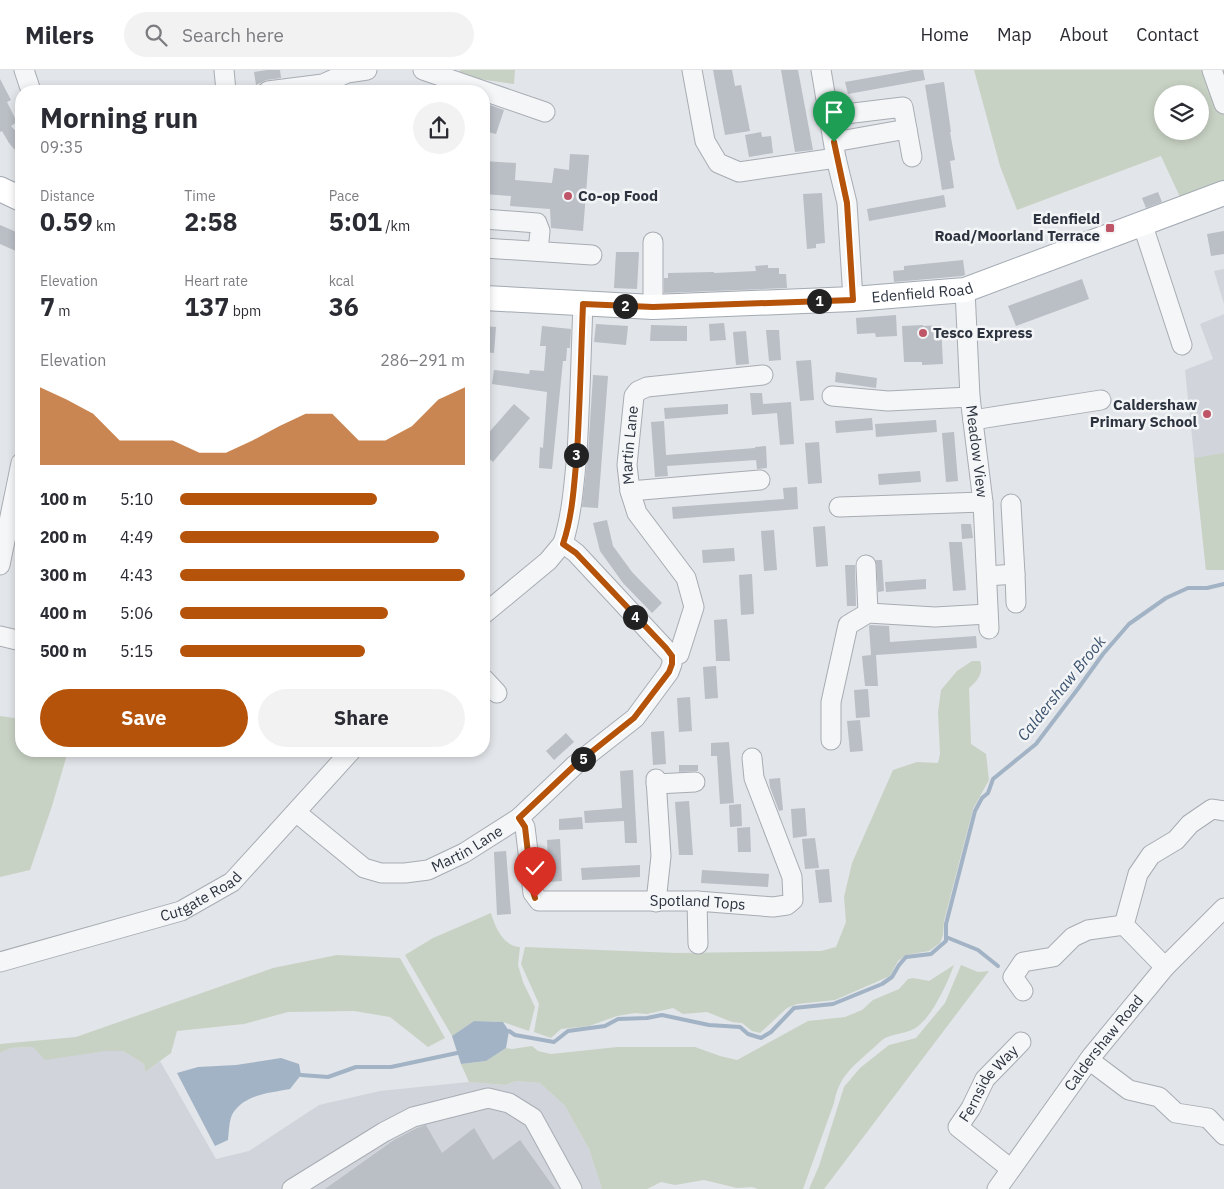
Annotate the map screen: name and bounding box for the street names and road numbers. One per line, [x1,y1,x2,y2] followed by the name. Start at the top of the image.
[871,278,976,306] street label: Edenfield Road
[962,404,992,499] street label: Meadow View
[617,405,642,486] street label: Martin Lane
[428,821,506,876] street label: Martin Lane
[158,868,246,925] street label: Cutgate Road
[650,891,746,914] street label: Spotland Tops
[1060,991,1147,1095] street label: Caldershaw Road
[954,1041,1022,1125] street label: Fernside Way

